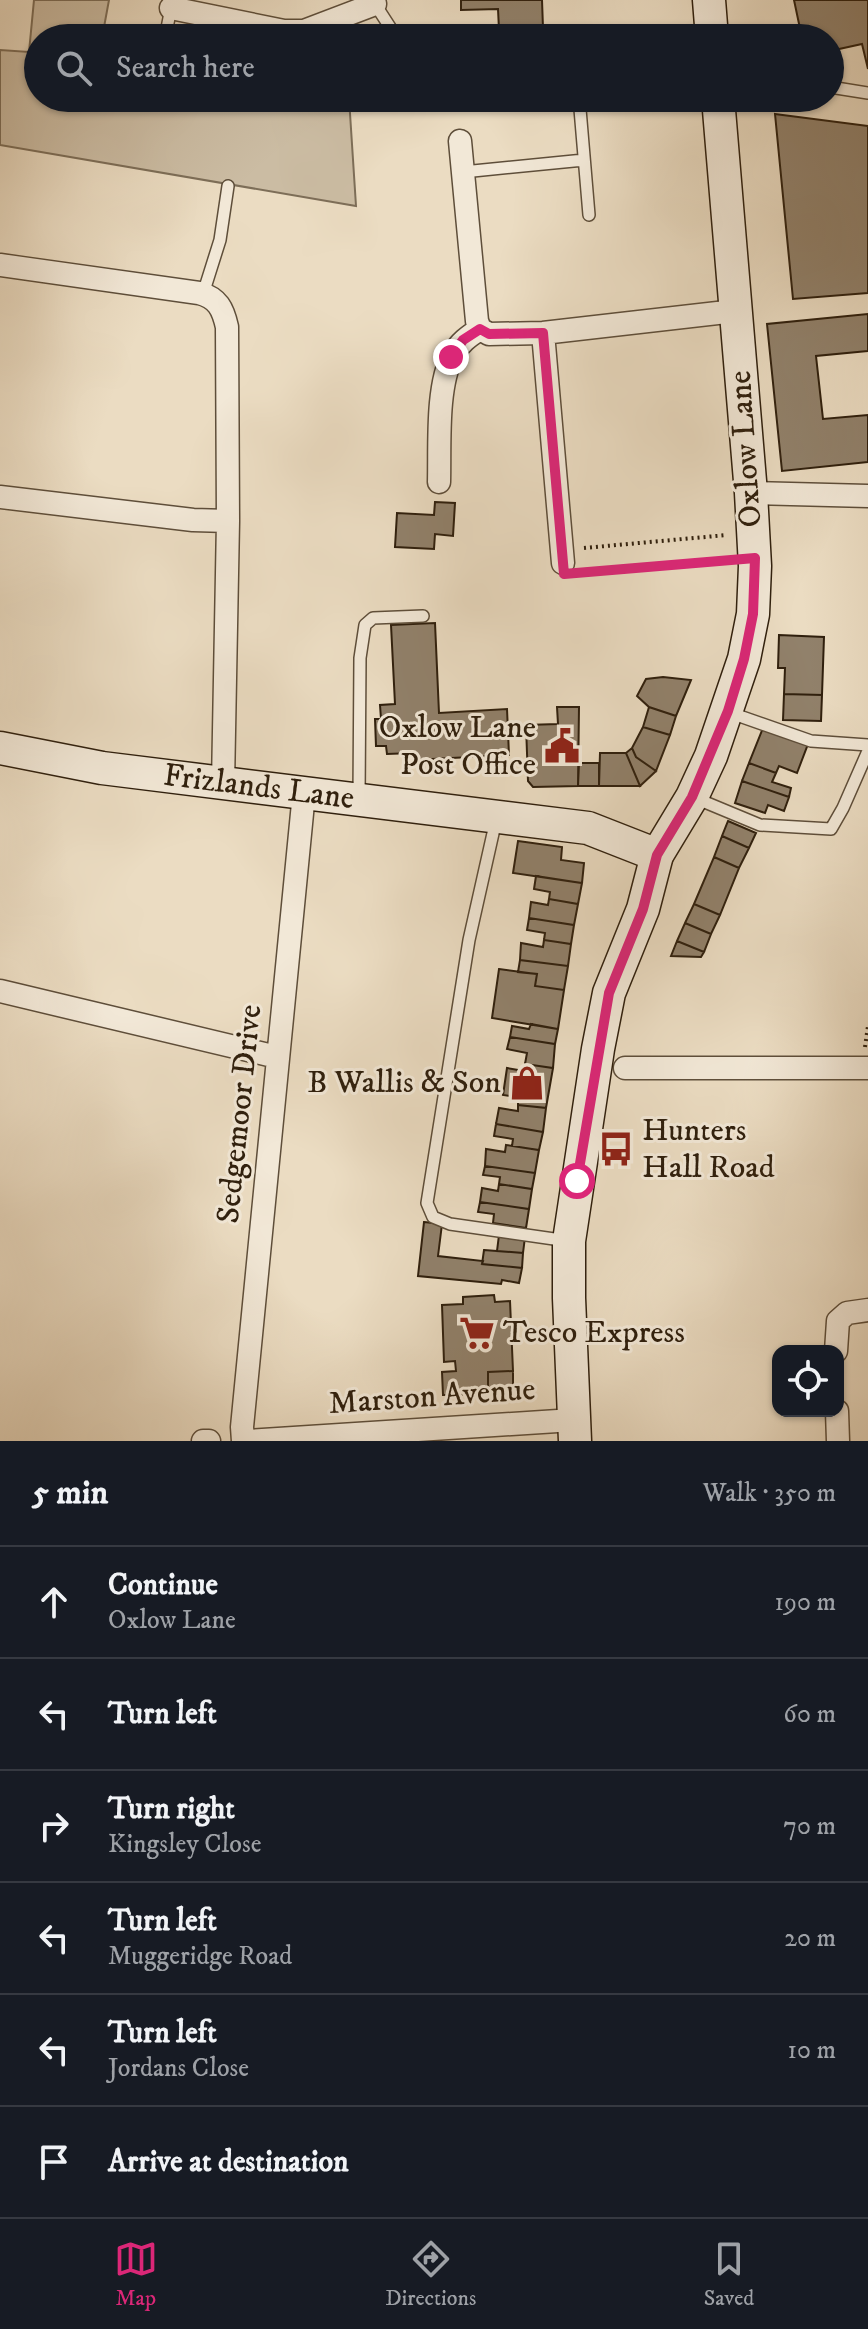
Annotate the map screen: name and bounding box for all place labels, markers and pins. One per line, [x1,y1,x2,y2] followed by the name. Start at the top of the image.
[379,708,536,785] place label: Oxlow Lane Post Office
[543,727,581,765] public building icon: Oxlow Lane Post Office
[307,1063,501,1103] place label: B Wallis & Son
[508,1064,546,1102] shop icon: B Wallis & Son
[642,1111,775,1188] place label: Hunters Hall Road
[597,1130,635,1168] bus stop icon: Hunters Hall Road
[503,1313,685,1353] place label: Tesco Express
[458,1314,496,1352] supermarket icon: Tesco Express

